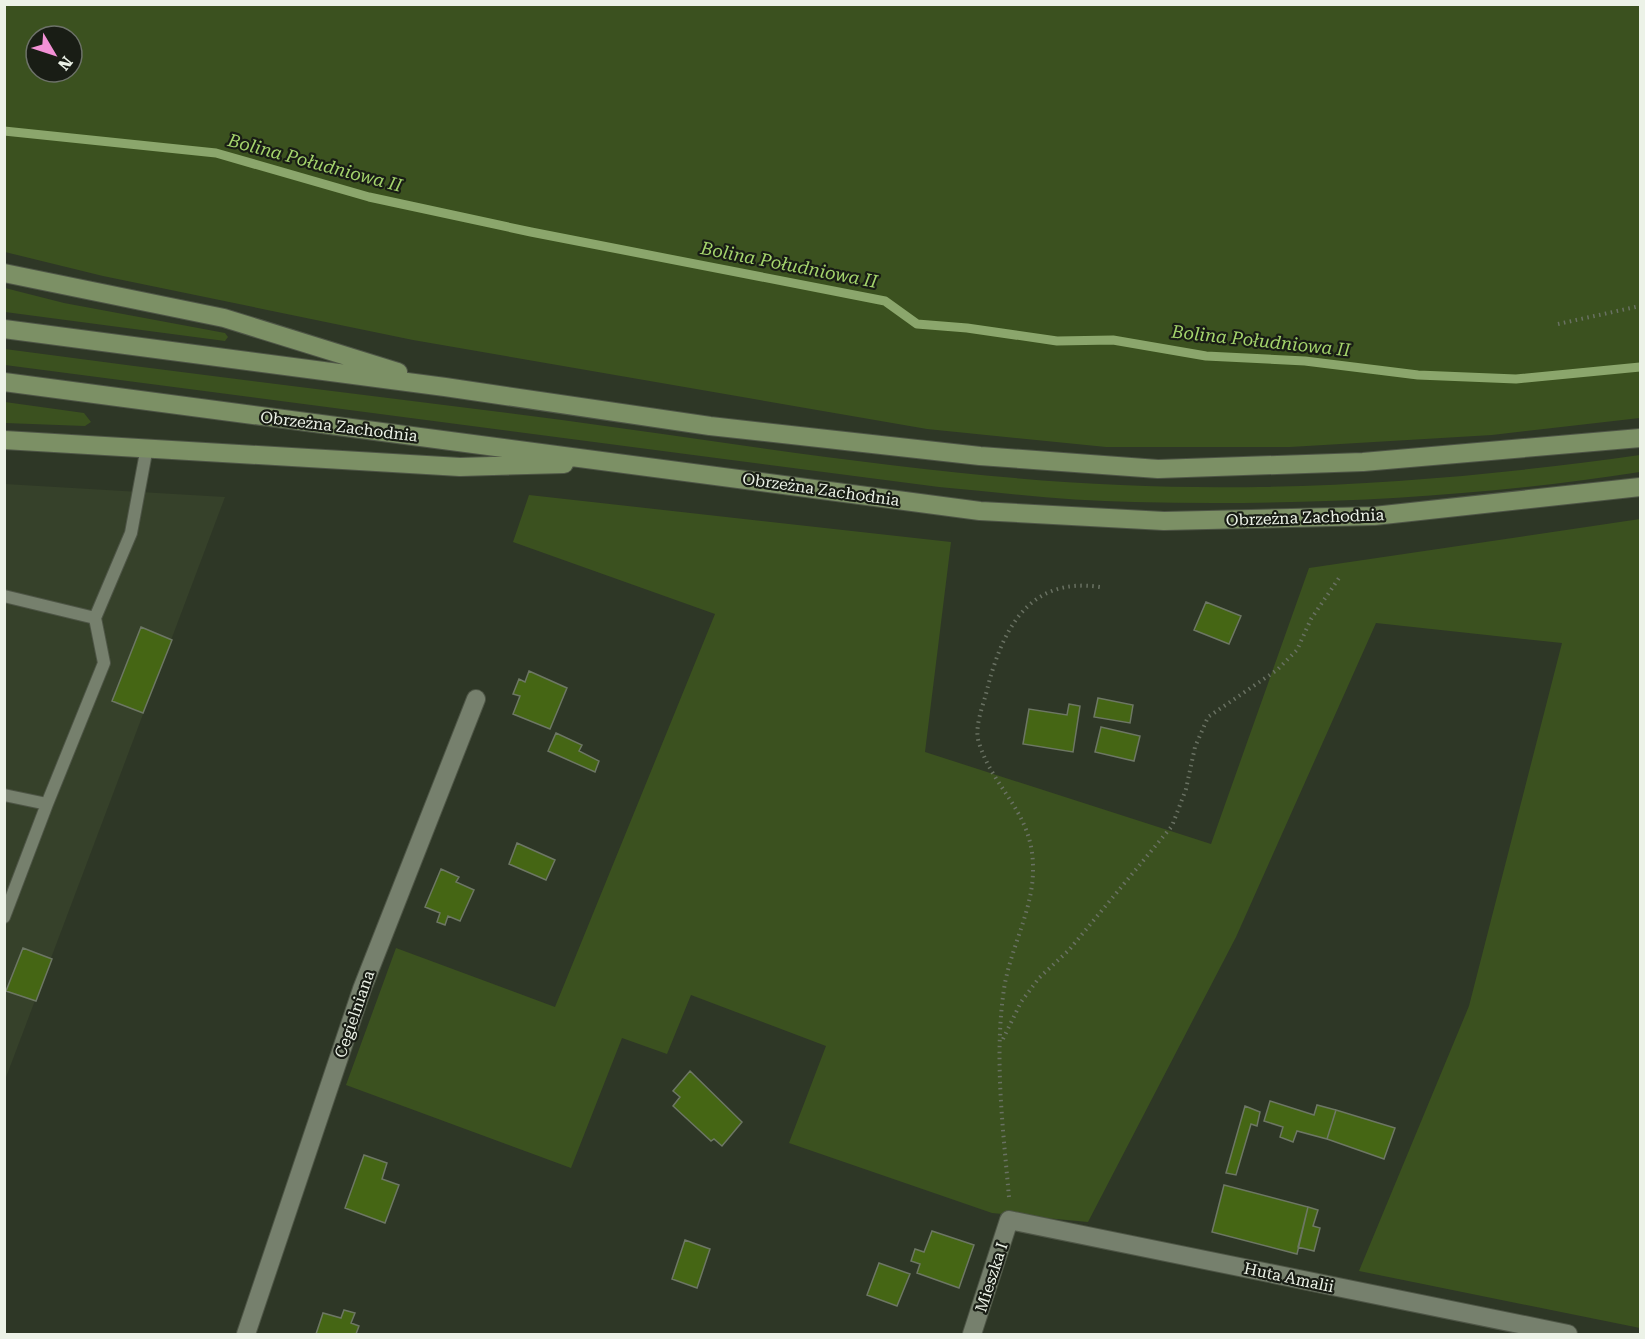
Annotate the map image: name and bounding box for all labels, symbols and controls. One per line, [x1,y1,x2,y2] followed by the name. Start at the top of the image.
[24,24,84,84] north arrow
[54,52,77,74] text: N
[225,129,406,196] water label: Bolina Południowa II
[698,237,881,292] water label: Bolina Południowa II
[1170,321,1353,360] water label: Bolina Południowa II
[259,407,419,446] street label: Obrzeżna Zachodnia
[741,469,901,510] street label: Obrzeżna Zachodnia
[1225,505,1385,530] street label: Obrzeżna Zachodnia
[331,968,378,1060] street label: Cegielniana
[971,1240,1012,1315] street label: Mieszka I
[1242,1259,1336,1296] street label: Huta Amalii

